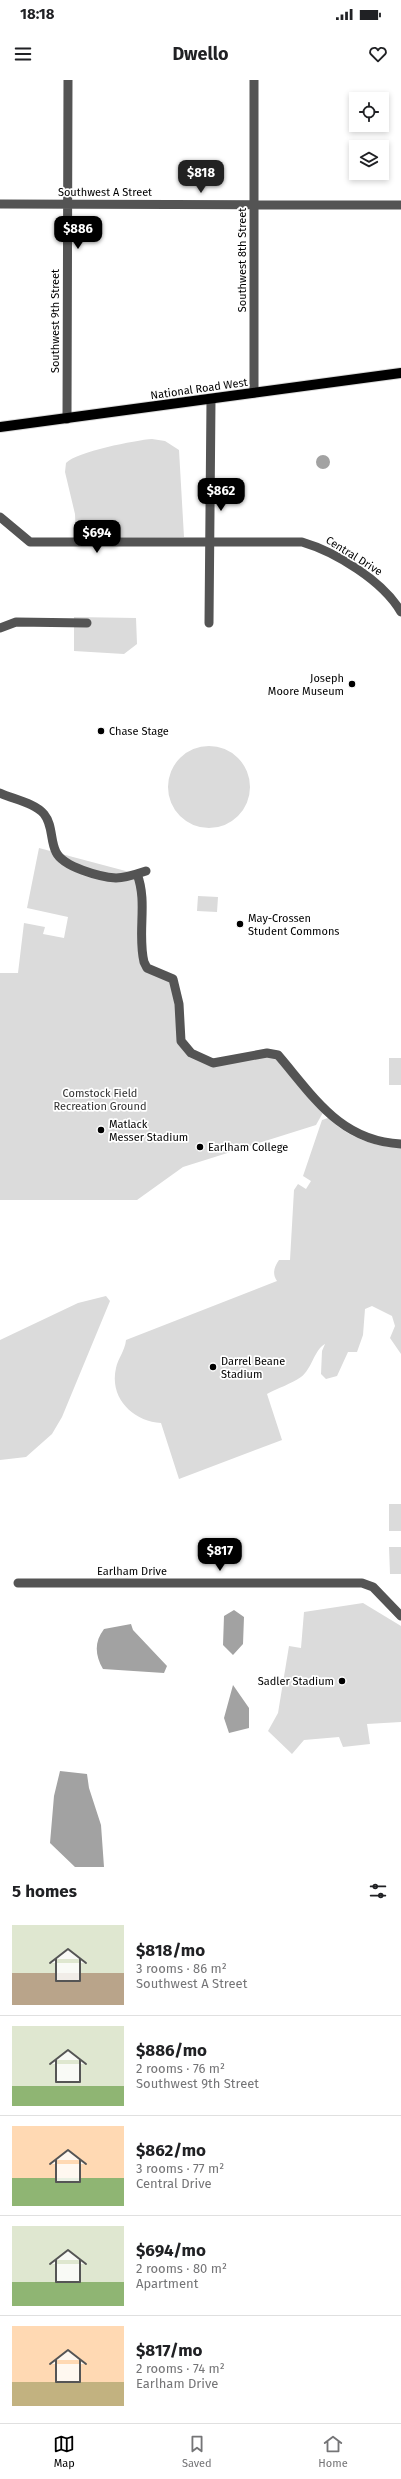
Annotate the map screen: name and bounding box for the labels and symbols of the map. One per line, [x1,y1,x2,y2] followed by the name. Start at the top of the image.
[177,160,225,194] pin: $818
[58,186,152,199] street label: Southwest A Street
[236,208,249,312] street label: Southwest 8th Street
[54,216,102,250] pin: $886
[49,269,62,373] street label: Southwest 9th Street
[150,376,248,402] street label: National Road West
[197,478,245,512] pin: $862
[73,520,121,554] pin: $694
[323,534,385,578] street label: Central Drive
[268,672,344,698] place label: Joseph Moore Museum
[347,679,357,689] marker: Joseph Moore Museum
[109,725,169,738] place label: Chase Stage
[96,726,106,736] marker: Chase Stage
[248,912,340,938] place label: May-Crossen Student Commons
[235,919,245,929] marker: May-Crossen Student Commons
[53,1087,147,1113] park label: Comstock Field Recreation Ground
[109,1118,188,1144] place label: Matlack Messer Stadium
[96,1125,106,1135] marker: Matlack Messer Stadium
[208,1141,288,1154] place label: Earlham College
[195,1142,205,1152] marker: Earlham College
[221,1355,285,1381] place label: Darrel Beane Stadium
[208,1362,218,1372] marker: Darrel Beane Stadium
[196,1538,244,1572] pin: $817
[97,1565,167,1578] street label: Earlham Drive
[258,1675,334,1688] place label: Sadler Stadium
[337,1676,347,1686] marker: Sadler Stadium

